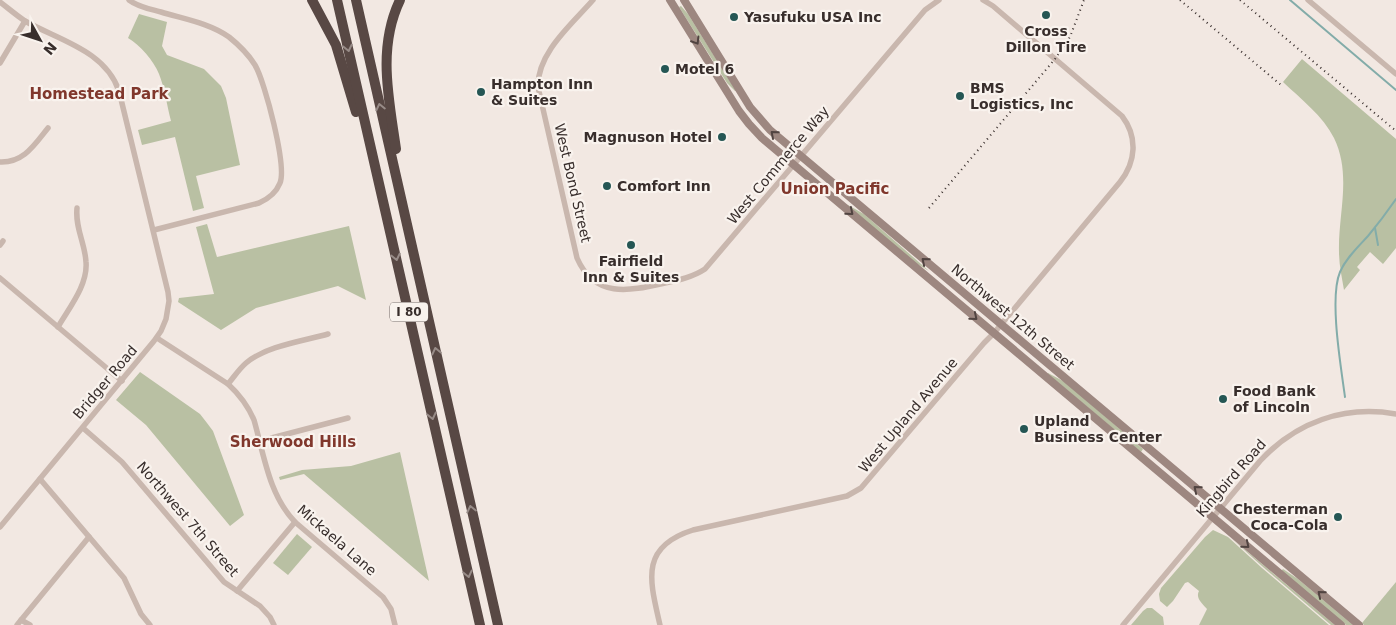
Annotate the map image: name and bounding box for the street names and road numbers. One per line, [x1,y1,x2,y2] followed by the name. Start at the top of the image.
[724,103,832,227] street label: West Commerce Way
[552,122,595,245] street label: West Bond Street
[948,261,1078,373] street label: Northwest 12th Street
[390,302,428,322] road number: I 80
[70,342,140,422] street label: Bridger Road
[855,354,961,476] street label: West Upland Avenue
[1193,436,1269,520] street label: Kingbird Road
[134,458,242,580] street label: Northwest 7th Street
[294,501,380,579] street label: Mickaela Lane

